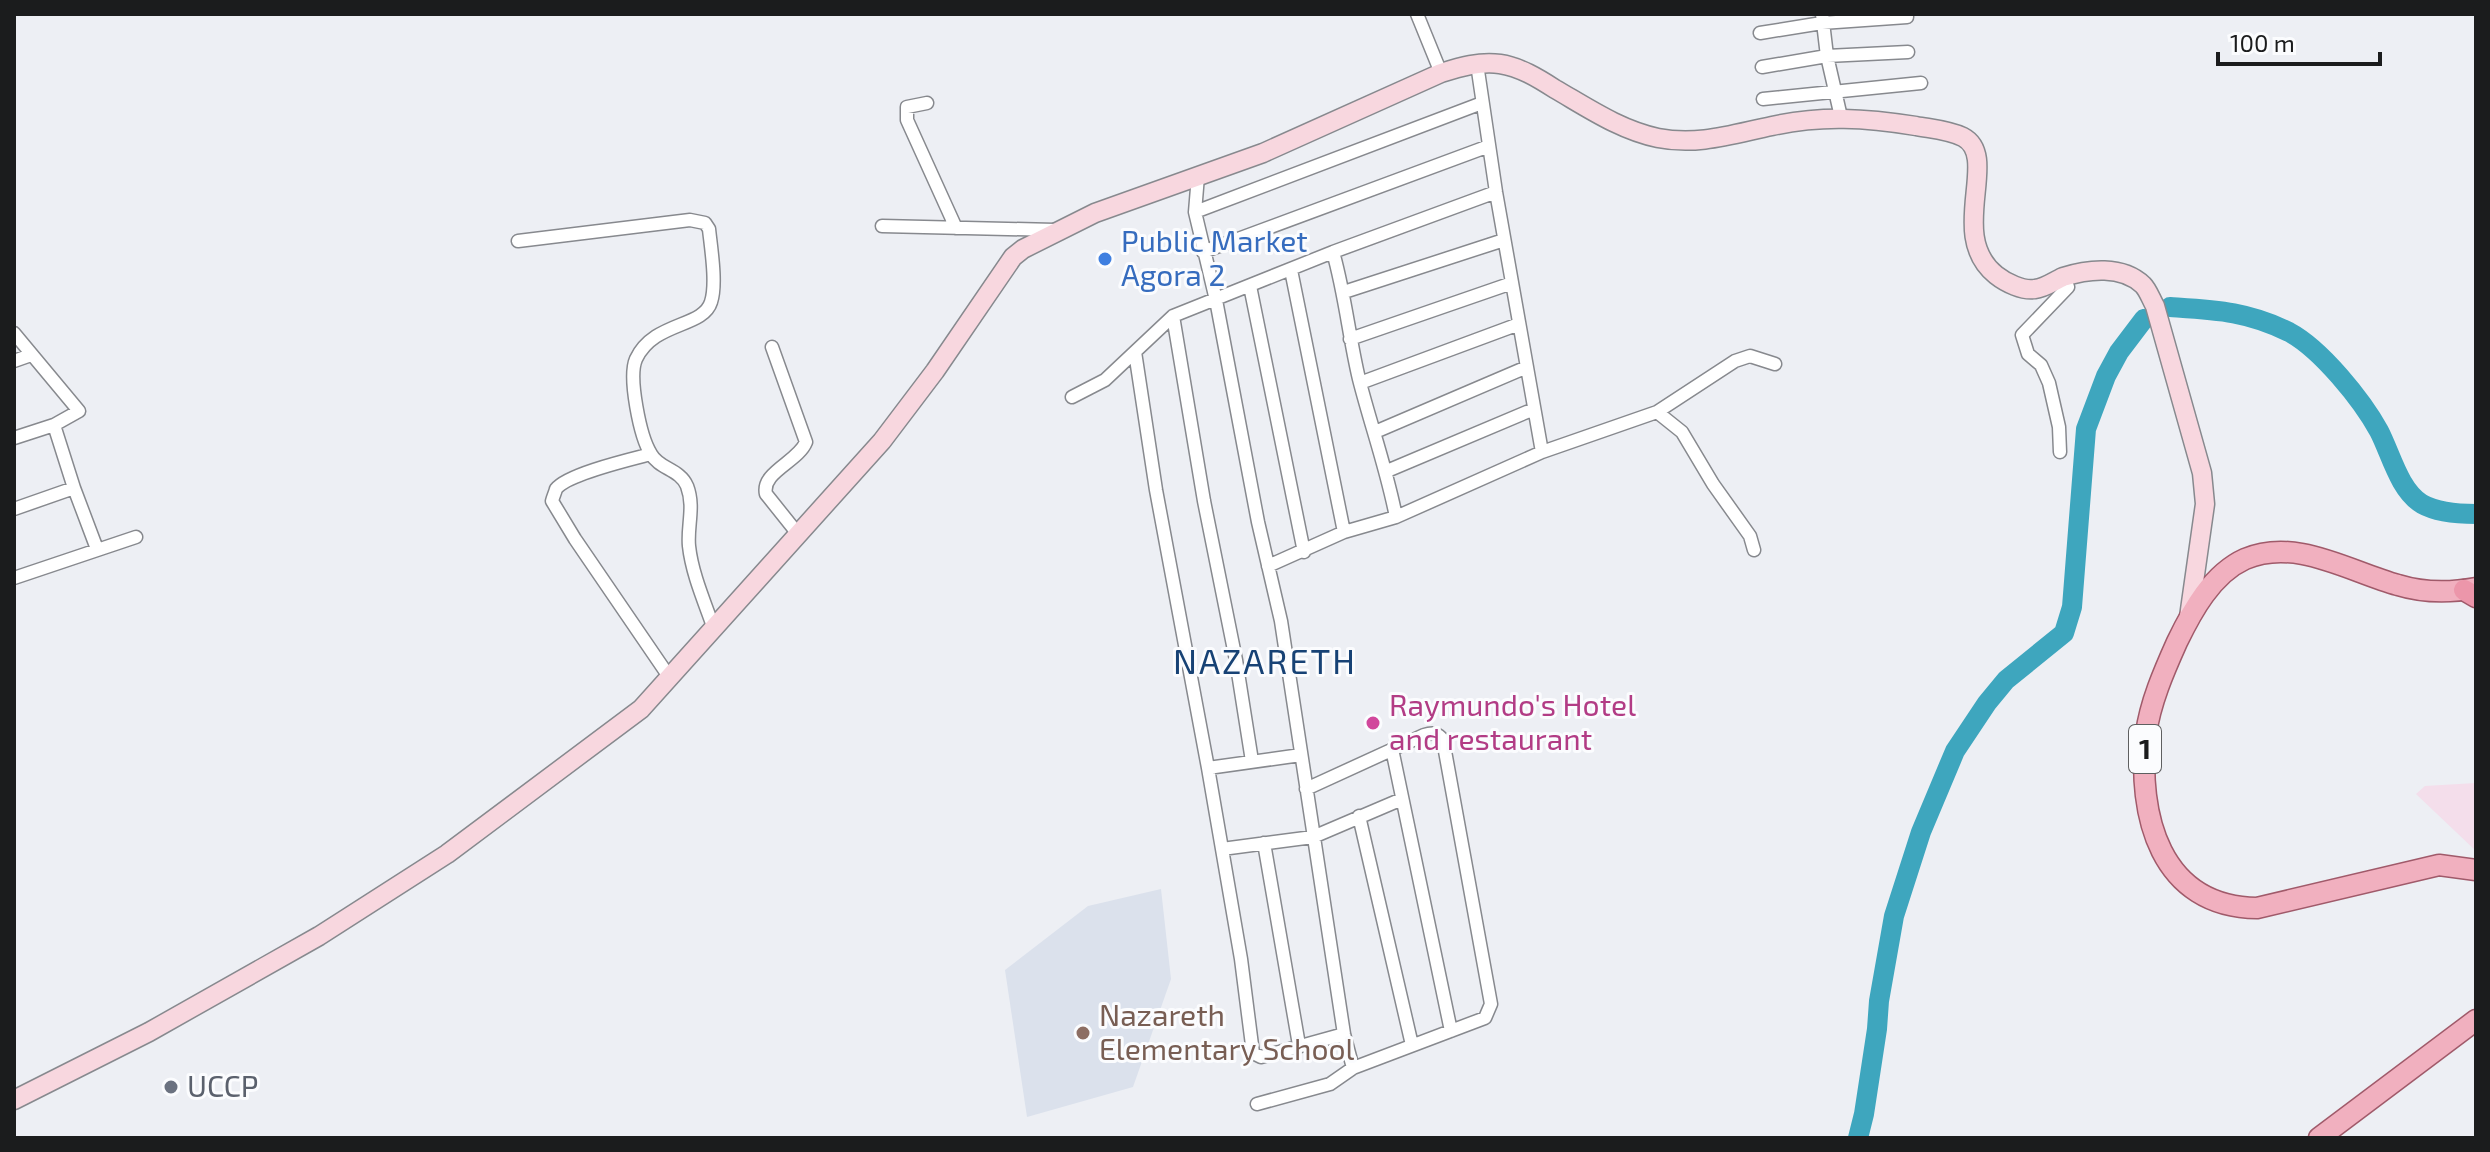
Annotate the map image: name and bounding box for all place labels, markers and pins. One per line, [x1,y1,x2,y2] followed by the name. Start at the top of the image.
[1121,222,1308,292] place label: Public Market Agora 2
[1096,250,1114,268] marker: Public Market Agora 2
[1389,686,1636,756] place label: Raymundo's Hotel and restaurant
[1364,714,1382,732] marker: Raymundo's Hotel and restaurant
[1099,996,1354,1066] place label: Nazareth Elementary School
[1074,1024,1092,1042] marker: Nazareth Elementary School
[187,1067,259,1103] place label: UCCP
[162,1078,180,1096] marker: UCCP

